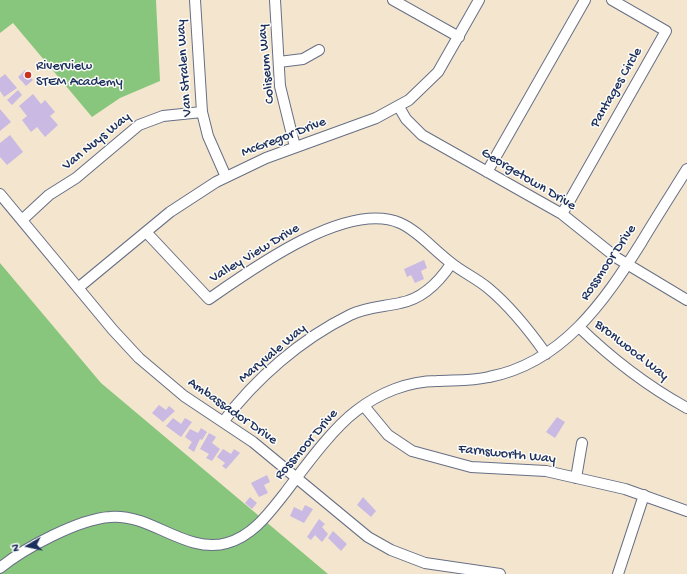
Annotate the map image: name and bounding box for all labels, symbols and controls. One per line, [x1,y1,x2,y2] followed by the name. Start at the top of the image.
[173,19,197,117] street label: Van Stralen Way
[254,23,280,105] street label: Coliseum Way
[587,45,647,131] street label: Pantages Circle
[36,59,123,92] place label: Riverview STEM Academy
[23,70,33,80] marker: Riverview STEM Academy
[59,109,135,175] street label: Van Nuys Way
[239,114,329,162] street label: McGregor Drive
[477,145,579,215] street label: Georgetown Drive
[207,221,303,287] street label: Valley View Drive
[577,222,641,304] street label: Rossmoor Drive
[591,317,671,385] street label: Bronwood Way
[236,321,310,387] street label: Maryvale Way
[184,375,280,449] street label: Ambassador Drive
[272,406,342,484] street label: Rossmoor Drive
[457,442,557,468] street label: Farnsworth Way
[8,526,48,566] north arrow
[10,543,23,552] text: N

